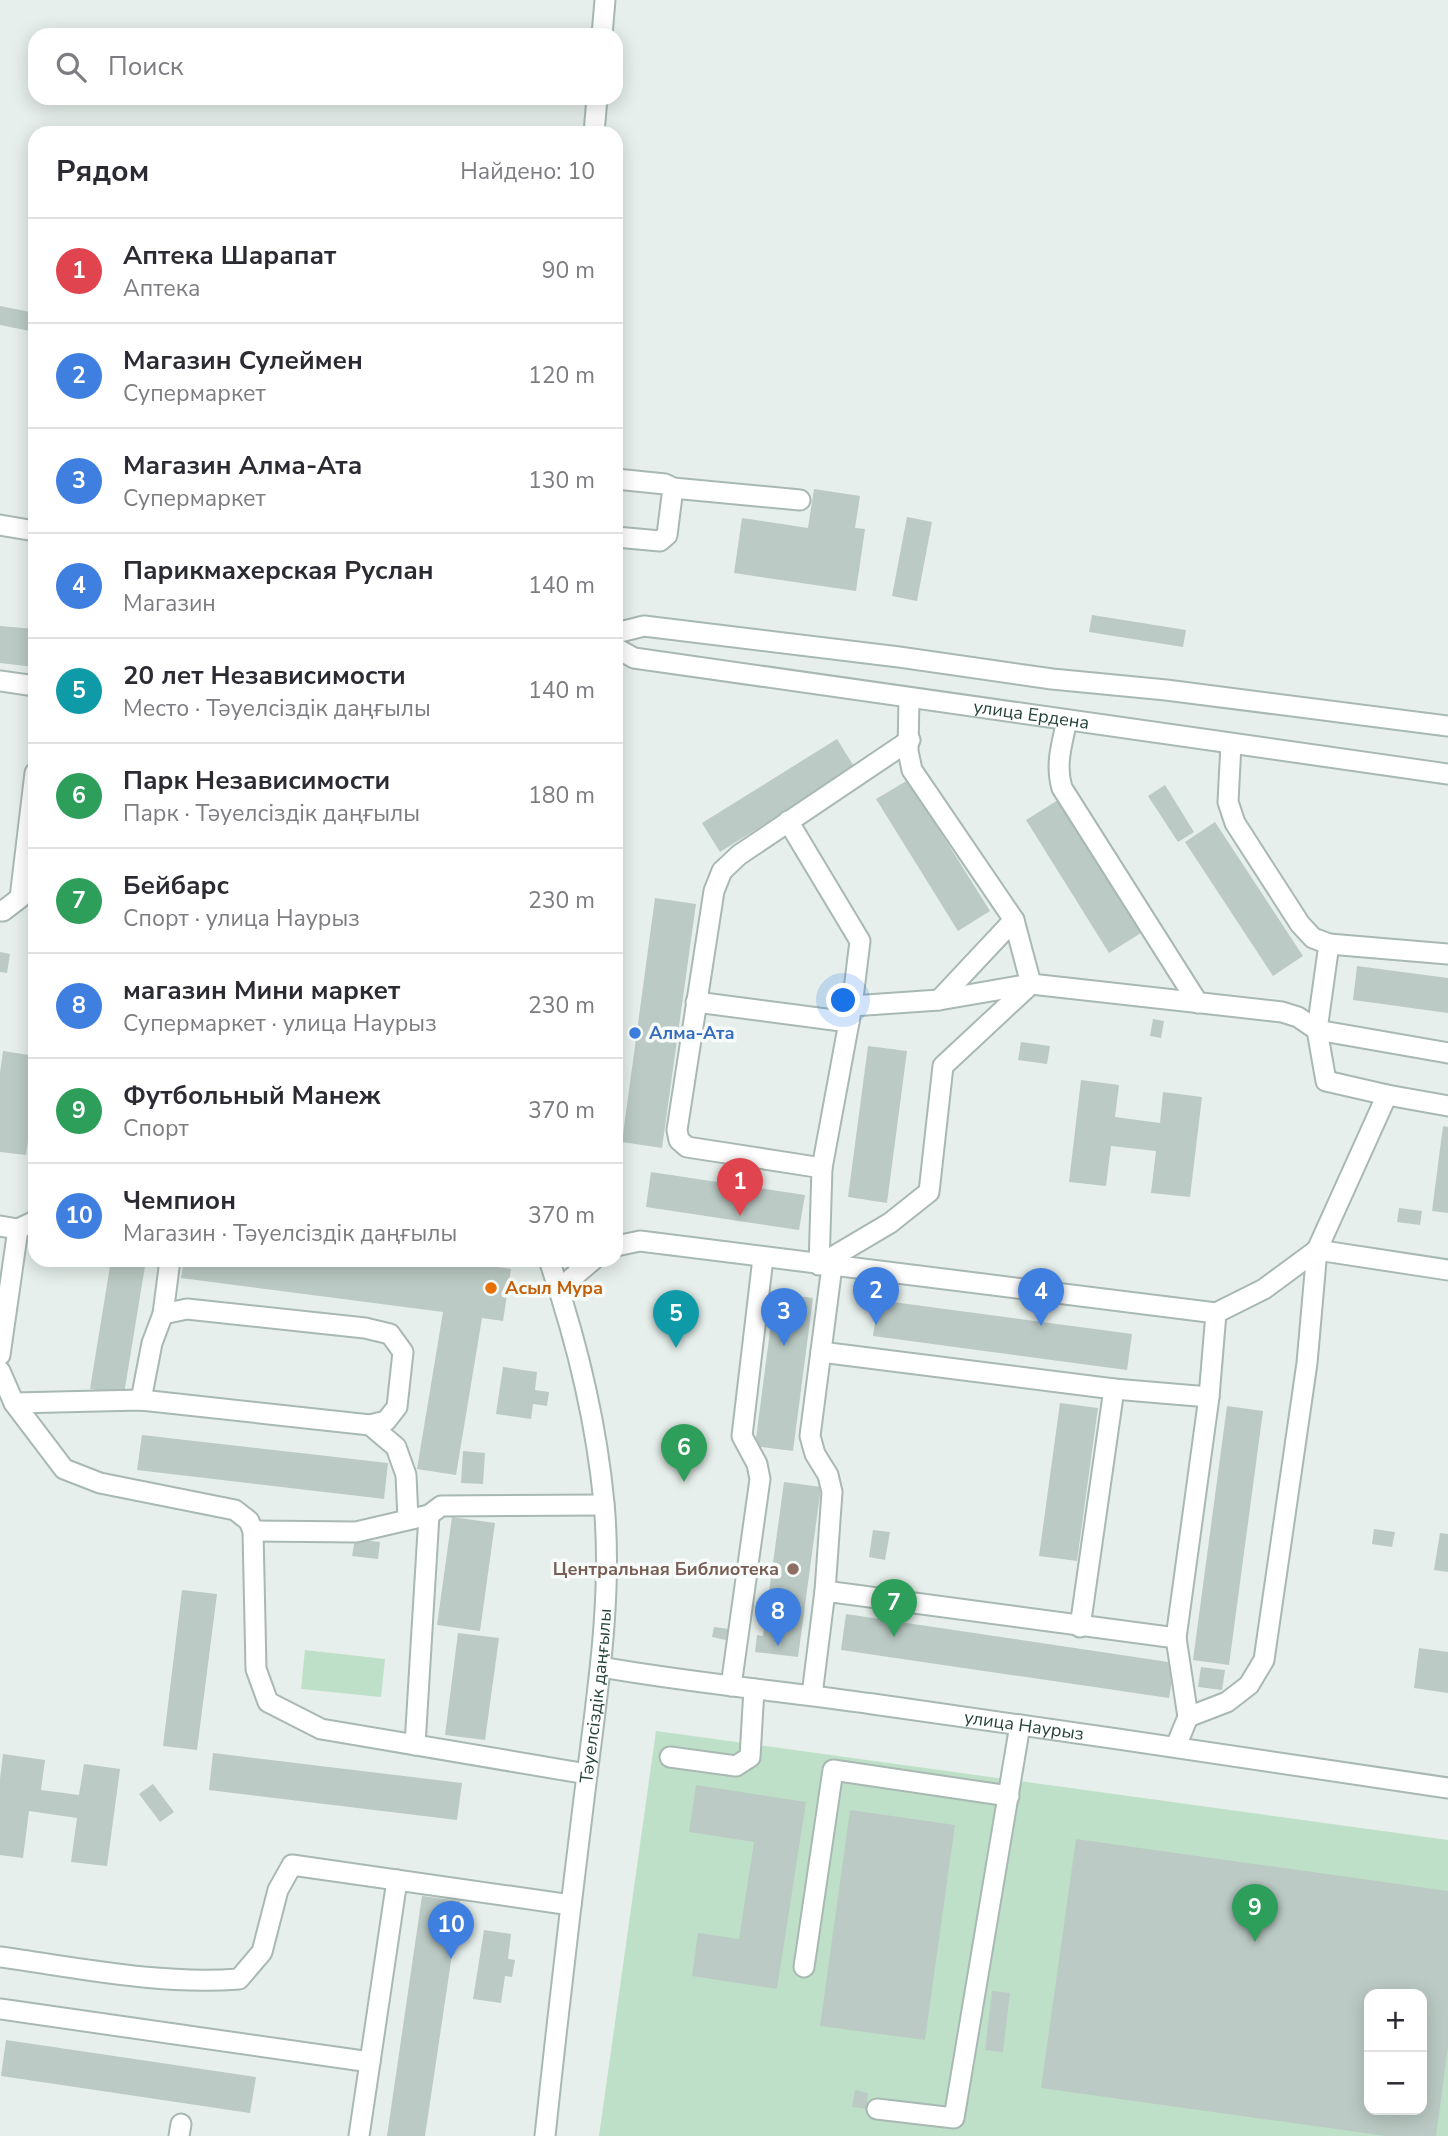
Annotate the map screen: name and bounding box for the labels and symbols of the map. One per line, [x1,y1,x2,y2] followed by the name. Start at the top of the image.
[972,695,1091,735] street label: улица Ердена
[826,983,860,1017] your location
[649,1021,735,1045] place label: Алма-Ата
[627,1025,643,1041] marker: Алма-Ата
[717,1158,763,1216] pin: 1
[853,1267,899,1325] pin: 2
[1018,1268,1064,1326] pin: 4
[505,1276,603,1300] place label: Асыл Мура
[483,1280,499,1296] marker: Асыл Мура
[761,1288,807,1346] pin: 3
[653,1290,699,1348] pin: 5
[661,1424,707,1482] pin: 6
[553,1557,779,1581] place label: Центральная Библиотека
[785,1561,801,1577] marker: Центральная Библиотека
[871,1579,917,1637] pin: 7
[755,1588,801,1646] pin: 8
[574,1608,617,1785] street label: Тәуелсіздік даңғылы
[963,1705,1085,1746] street label: улица Наурыз
[1232,1884,1278,1942] pin: 9
[428,1901,474,1959] pin: 10

